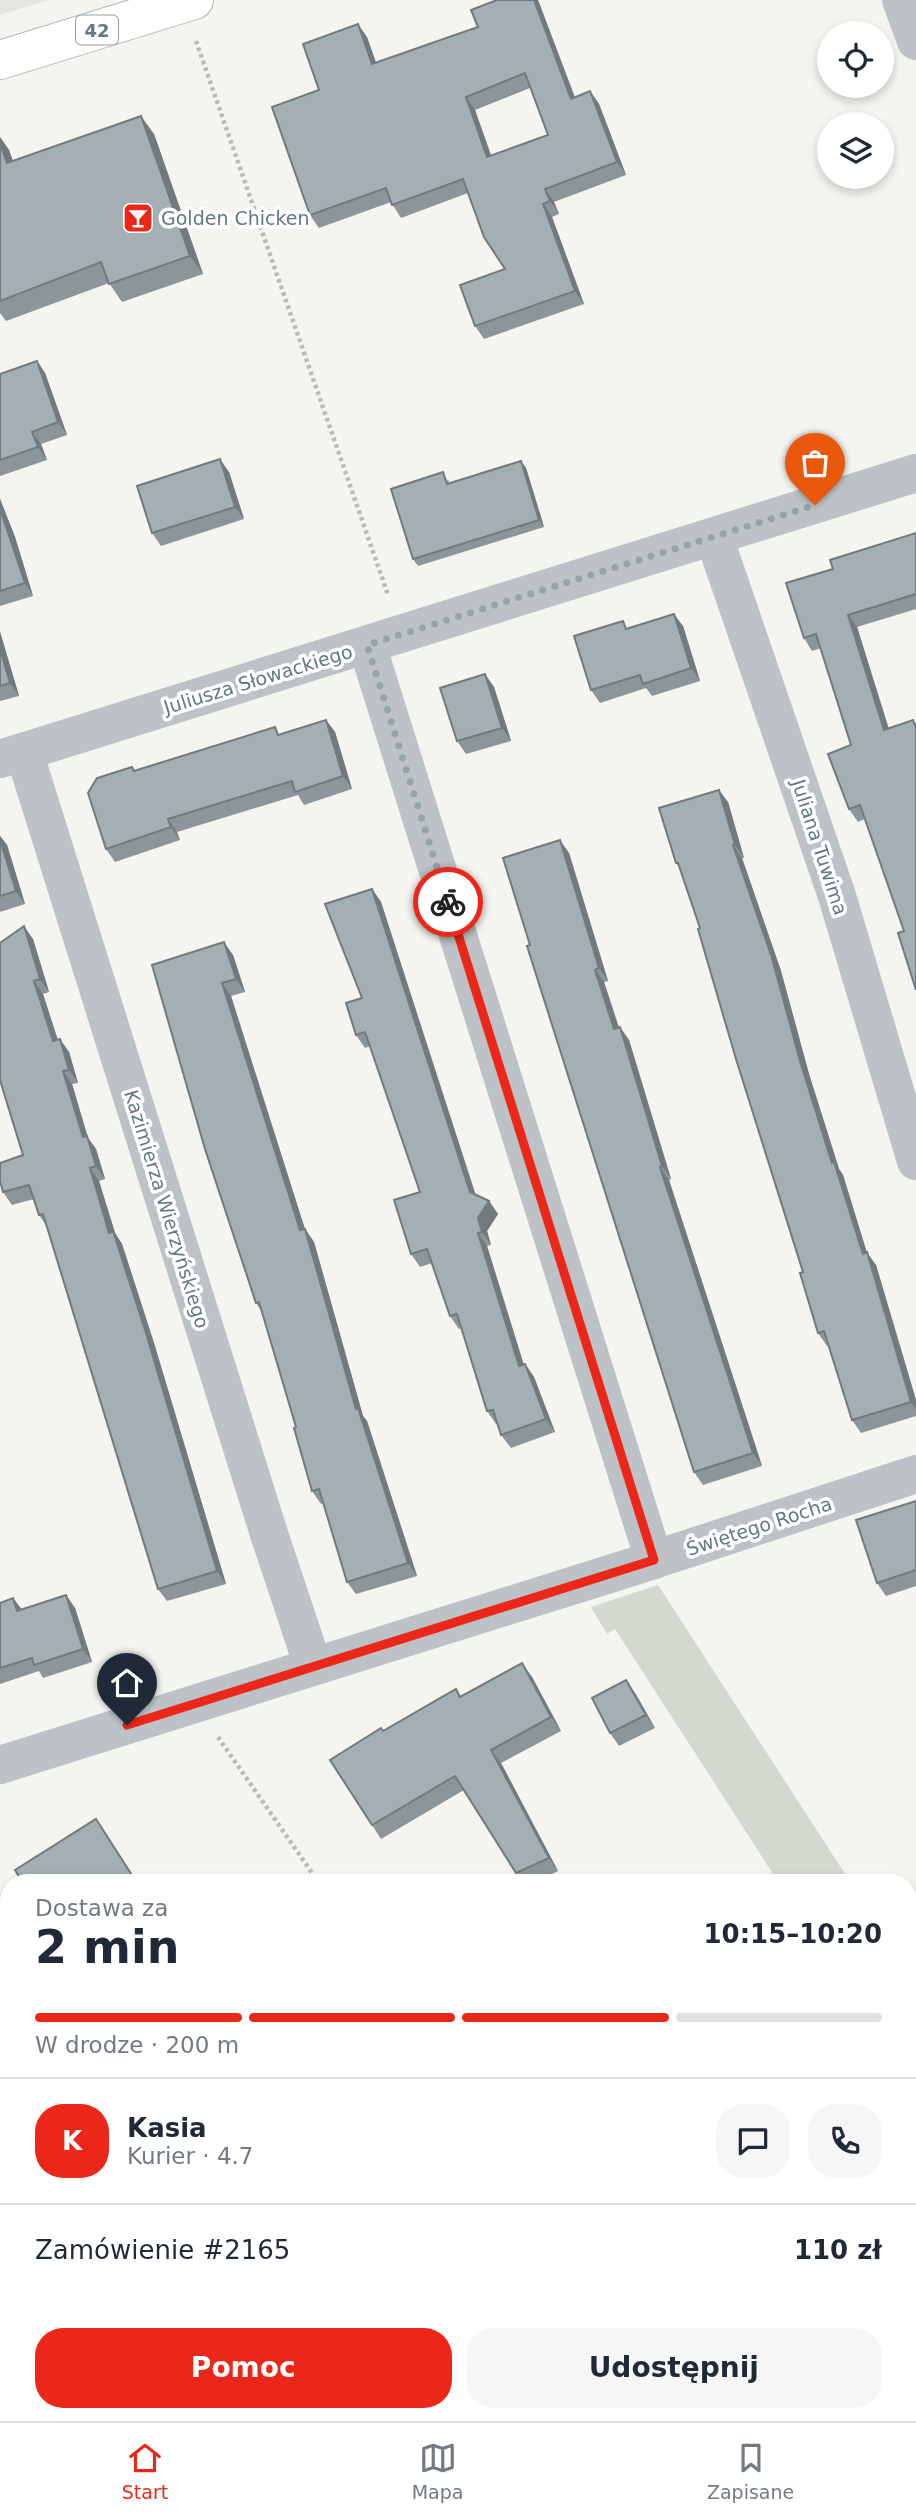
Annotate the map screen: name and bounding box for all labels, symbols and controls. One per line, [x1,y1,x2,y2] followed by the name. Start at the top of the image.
[76,15,118,44] road number: 42
[817,21,894,189] map controls
[817,21,894,98] button: locate
[817,112,894,189] button: layers
[121,201,155,235] bar icon: Golden Chicken
[161,207,310,229] place label: Golden Chicken
[785,433,845,505] pin
[796,444,834,482] icon: bag
[160,640,355,718] street label: Juliusza Słowackiego
[787,775,852,918] street label: Juliana Tuwima
[413,867,483,937] courier
[429,883,467,921] icon: bike
[120,1087,214,1331] street label: Kazimierza Wierzyńskiego
[683,1491,834,1560] street label: Świętego Rocha
[97,1653,157,1725] pin
[108,1664,146,1702] icon: home
[35,1895,168,1921] text: Dostawa za
[703,1919,882,1949] text: 10:15–10:20
[35,1920,179,1974] text: 2 min
[35,2032,239,2058] text: W drodze · 200 m
[716,2104,790,2178] button: chat
[808,2104,882,2178] button: phone
[127,2113,207,2143] text: Kasia
[62,2126,82,2156] text: K
[127,2143,253,2169] text: Kurier · 4.7
[35,2235,290,2265] text: Zamówienie #2165
[794,2235,882,2265] text: 110 zł
[35,2328,452,2408] button: Pomoc
[466,2328,882,2408] button: Udostępnij
[122,2439,168,2503] tab: Start
[412,2439,463,2503] tab: Mapa
[707,2439,794,2503] tab: Zapisane

